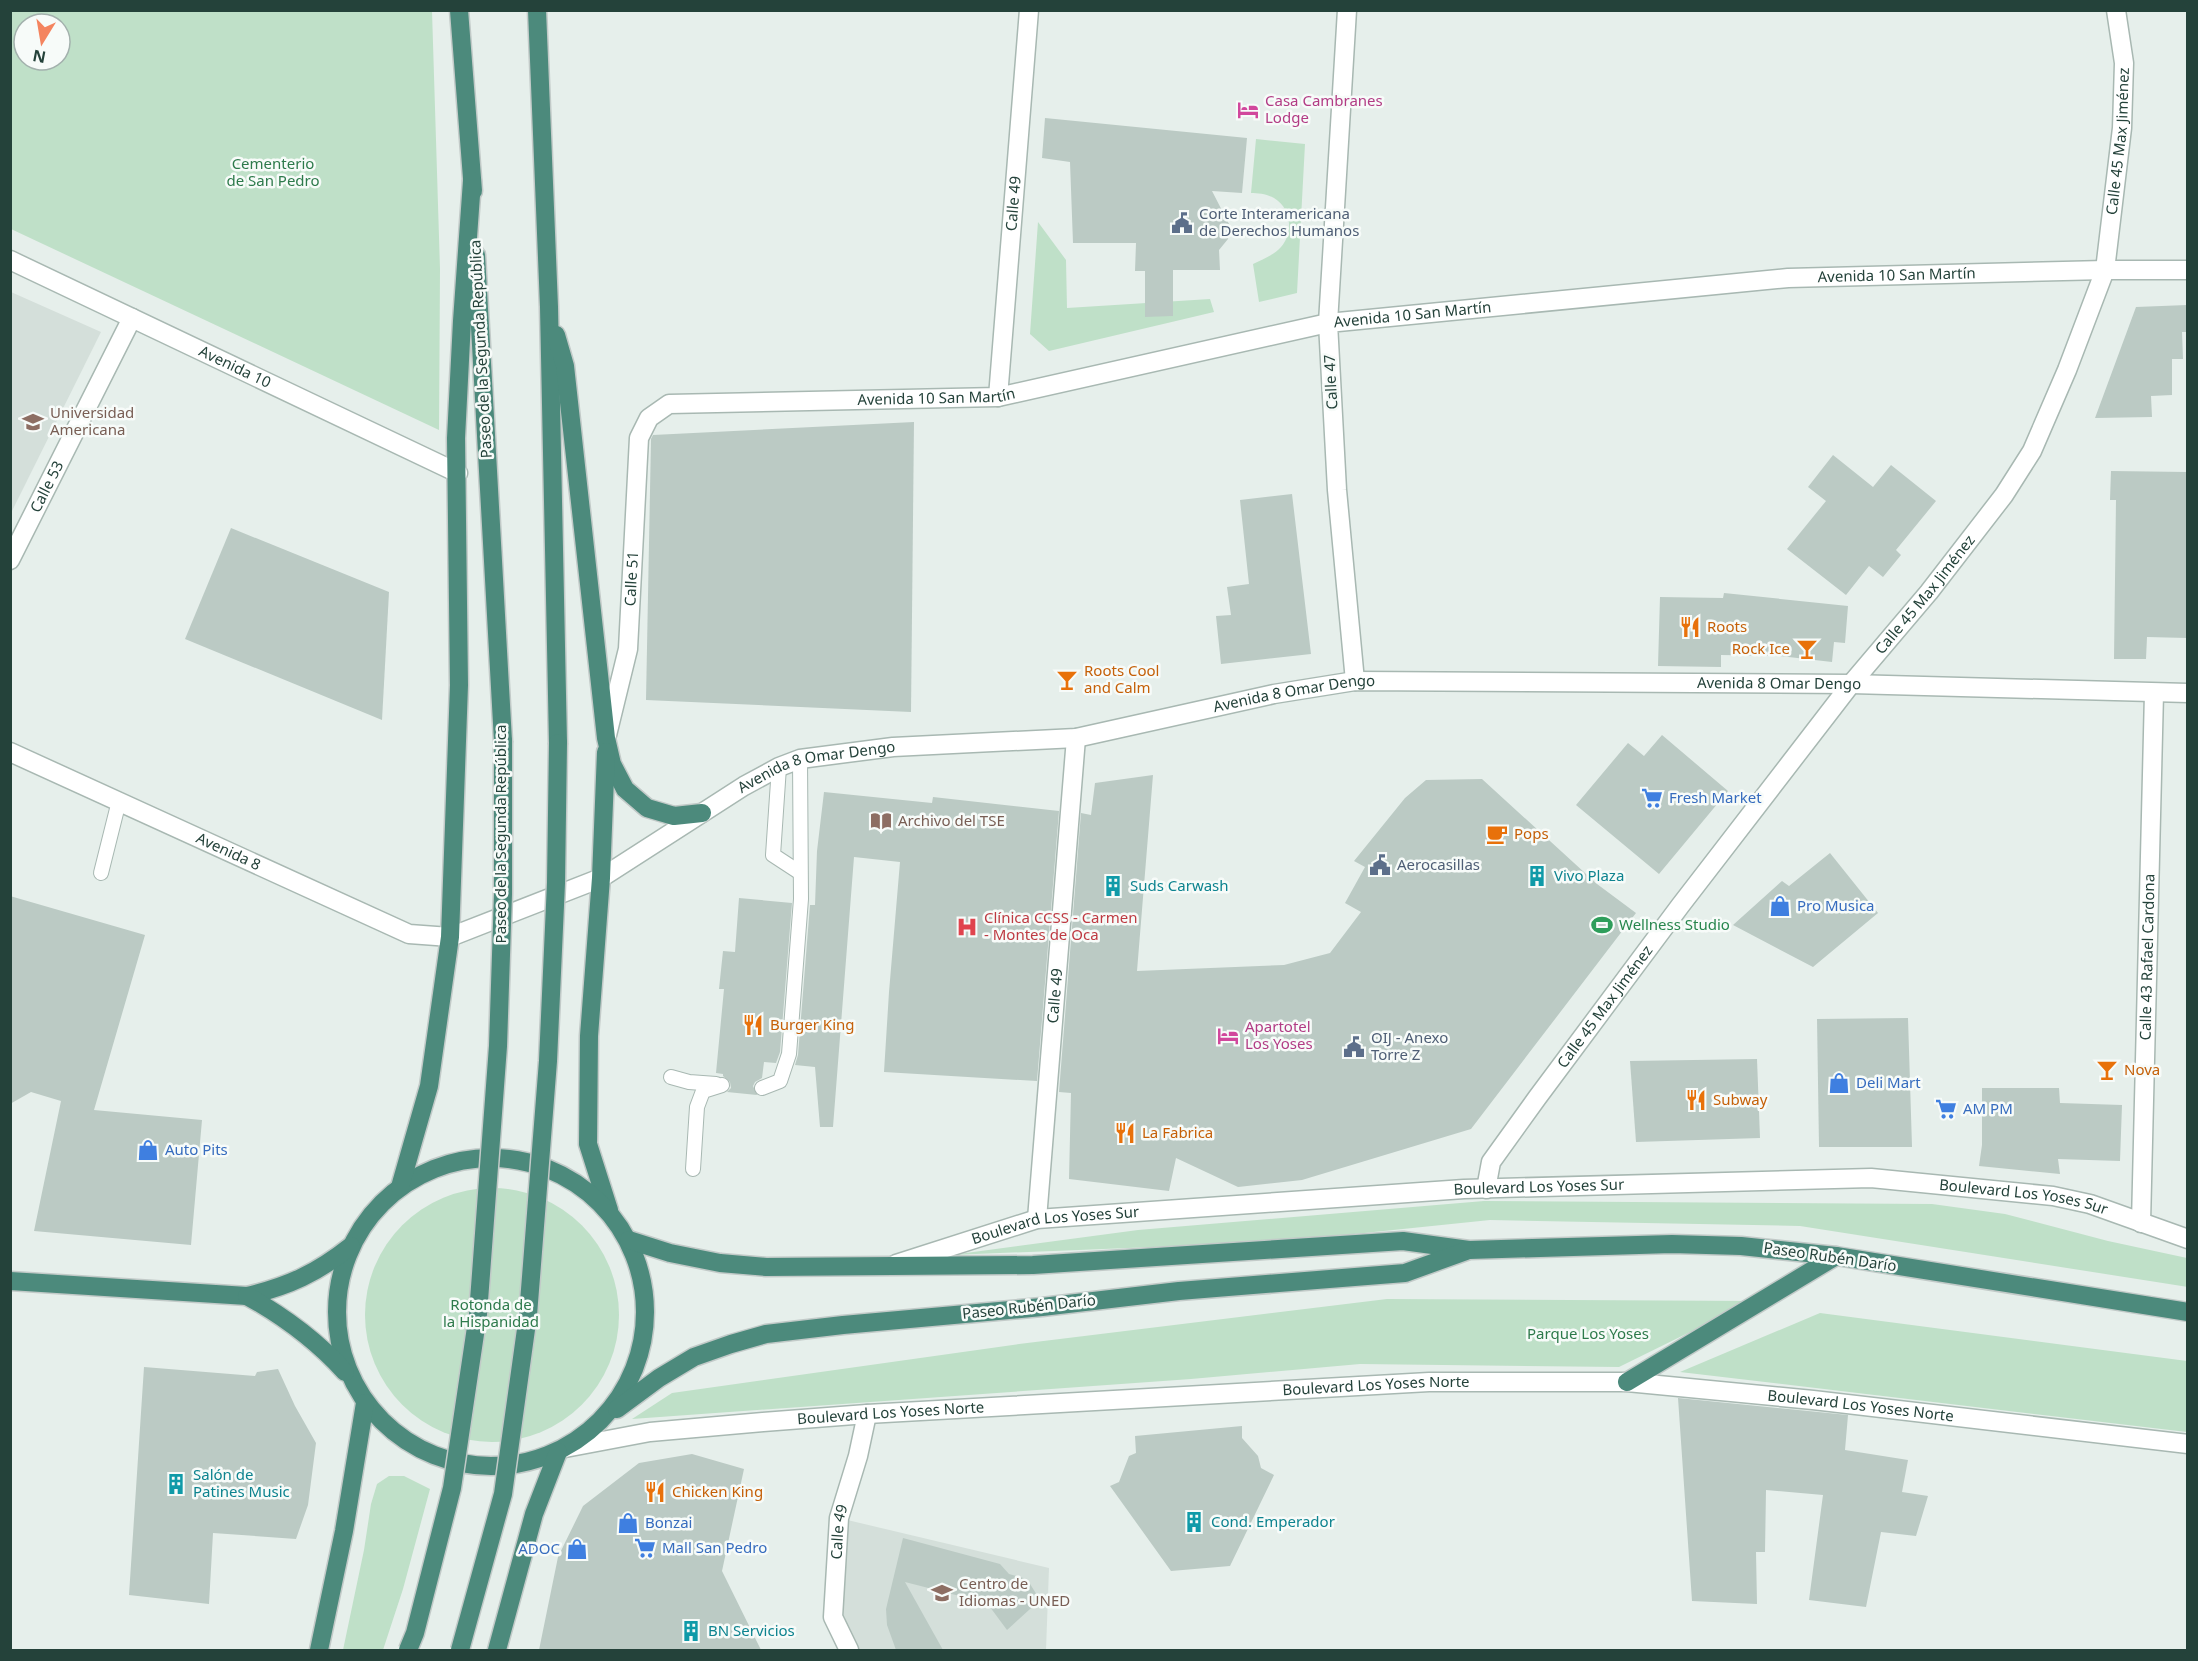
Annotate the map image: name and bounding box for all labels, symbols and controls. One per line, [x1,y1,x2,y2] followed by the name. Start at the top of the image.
[12,12,72,72] north arrow
[31,45,48,69] text: N
[2101,67,2133,216] street label: Calle 45 Max Jiménez
[1265,90,1383,127] place label: Casa Cambranes Lodge
[1236,98,1260,122] hotel icon: Casa Cambranes Lodge
[226,153,320,190] park label: Cementerio de San Pedro
[1000,175,1025,232] street label: Calle 49
[1199,203,1359,240] place label: Corte Interamericana de Derechos Humanos
[1170,211,1194,235] public building icon: Corte Interamericana de Derechos Humanos
[464,239,496,459] street label: Paseo de la Segunda República
[1817,262,1976,286] street label: Avenida 10 San Martín
[1333,296,1492,331] street label: Avenida 10 San Martín
[196,340,275,392] street label: Avenida 10
[1319,354,1341,410] street label: Calle 47
[857,382,1017,409] street label: Avenida 10 San Martín
[50,402,134,439] place label: Universidad Americana
[21,410,45,434] school or university icon: Universidad Americana
[25,457,67,515] street label: Calle 53
[1870,530,1979,658] street label: Calle 45 Max Jiménez
[619,550,642,607] street label: Calle 51
[1678,615,1702,639] restaurant icon: Roots
[1707,616,1747,636] place label: Roots
[1795,637,1819,661] bar icon: Rock Ice
[1732,638,1790,658] place label: Rock Ice
[1084,660,1159,697] place label: Roots Cool and Calm
[1055,668,1079,692] bar icon: Roots Cool and Calm
[1211,670,1375,716] street label: Avenida 8 Omar Dengo
[1697,672,1861,693] street label: Avenida 8 Omar Dengo
[490,725,510,943] street label: Paseo de la Segunda República
[733,736,896,797] street label: Avenida 8 Omar Dengo
[1640,786,1664,810] supermarket icon: Fresh Market
[1669,787,1762,807] place label: Fresh Market
[869,809,893,833] library icon: Archivo del TSE
[898,810,1005,830] place label: Archivo del TSE
[1485,822,1509,846] cafe icon: Pops
[1514,823,1549,843] place label: Pops
[193,827,264,874] street label: Avenida 8
[1368,853,1392,877] public building icon: Aerocasillas
[1397,854,1480,874] place label: Aerocasillas
[1525,864,1549,888] building icon: Vivo Plaza
[1554,865,1624,885] place label: Vivo Plaza
[1101,874,1125,898] building icon: Suds Carwash
[2134,874,2159,1041] street label: Calle 43 Rafael Cardona
[1130,875,1229,895] place label: Suds Carwash
[1768,894,1792,918] shop icon: Pro Musica
[1797,895,1875,915] place label: Pro Musica
[984,907,1137,944] place label: Clínica CCSS - Carmen - Montes de Oca
[1590,913,1614,937] sports icon: Wellness Studio
[1619,914,1730,934] place label: Wellness Studio
[955,915,979,939] hospital icon: Clínica CCSS - Carmen - Montes de Oca
[1552,941,1656,1072] street label: Calle 45 Max Jiménez
[1042,967,1066,1024] street label: Calle 49
[741,1013,765,1037] restaurant icon: Burger King
[770,1014,855,1034] place label: Burger King
[1245,1016,1313,1053] place label: Apartotel Los Yoses
[1216,1024,1240,1048] hotel icon: Apartotel Los Yoses
[1371,1027,1448,1064] place label: OIJ - Anexo Torre Z
[1342,1035,1366,1059] public building icon: OIJ - Anexo Torre Z
[2095,1058,2119,1082] bar icon: Nova
[2124,1059,2160,1079] place label: Nova
[1827,1071,1851,1095] shop icon: Deli Mart
[1856,1072,1921,1092] place label: Deli Mart
[1684,1088,1708,1112] restaurant icon: Subway
[1713,1089,1768,1109] place label: Subway
[1934,1097,1958,1121] supermarket icon: AM PM
[1963,1098,2013,1118] place label: AM PM
[1113,1121,1137,1145] restaurant icon: La Fabrica
[1142,1122,1213,1142] place label: La Fabrica
[136,1138,160,1162] shop icon: Auto Pits
[165,1139,228,1159] place label: Auto Pits
[1453,1174,1624,1199] street label: Boulevard Los Yoses Sur
[1938,1174,2111,1219] street label: Boulevard Los Yoses Sur
[969,1201,1140,1248] street label: Boulevard Los Yoses Sur
[1762,1237,1898,1275] street label: Paseo Rubén Darío
[961,1289,1097,1323] street label: Paseo Rubén Darío
[443,1294,539,1331] park label: Rotonda de la Hispanidad
[1527,1323,1649,1343] park label: Parque Los Yoses
[1282,1371,1470,1399] street label: Boulevard Los Yoses Norte
[1767,1385,1955,1425] street label: Boulevard Los Yoses Norte
[796,1396,985,1428] street label: Boulevard Los Yoses Norte
[193,1464,290,1501] place label: Salón de Patines Music
[164,1472,188,1496] building icon: Salón de Patines Music
[643,1480,667,1504] restaurant icon: Chicken King
[672,1481,763,1501] place label: Chicken King
[826,1502,852,1560] street label: Calle 49
[1182,1510,1206,1534] building icon: Cond. Emperador
[616,1511,640,1535] shop icon: Bonzai
[1211,1511,1335,1531] place label: Cond. Emperador
[645,1512,692,1532] place label: Bonzai
[633,1536,657,1560] supermarket icon: Mall San Pedro
[565,1537,589,1561] shop icon: ADOC
[662,1537,767,1557] place label: Mall San Pedro
[518,1538,561,1558] place label: ADOC
[959,1573,1070,1610] place label: Centro de Idiomas - UNED
[930,1581,954,1605] school or university icon: Centro de Idiomas - UNED
[679,1619,703,1643] building icon: BN Servicios
[708,1620,795,1640] place label: BN Servicios

